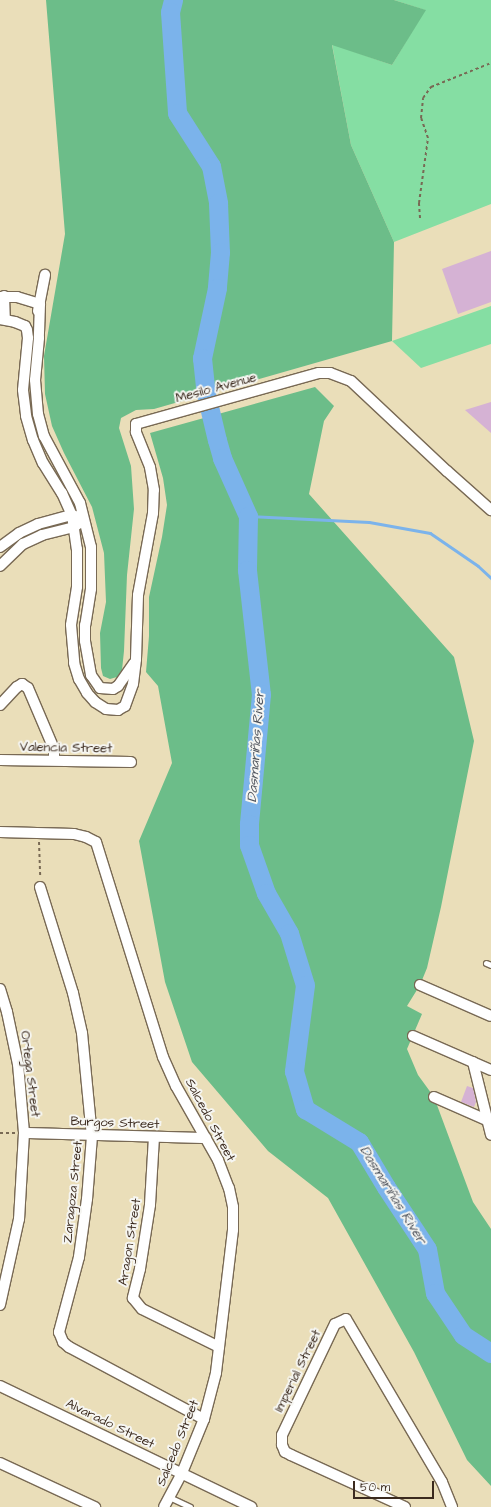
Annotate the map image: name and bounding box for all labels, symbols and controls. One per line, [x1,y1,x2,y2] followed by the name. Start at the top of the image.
[174,370,258,406] street label: Mesilo Avenue
[244,689,268,803] water label: Dasmariñas River
[20,739,112,757] street label: Valencia Street
[17,1030,43,1118] street label: Ortega Street
[182,1076,238,1164] street label: Salcedo Street
[70,1114,160,1132] street label: Burgos Street
[60,1140,86,1244] street label: Zaragoza Street
[356,1143,430,1247] water label: Dasmariñas River
[115,1197,145,1287] street label: Aragon Street
[271,1327,325,1415] street label: Imperial Street
[63,1396,157,1452] street label: Alvarado Street
[154,1398,202,1488] street label: Salcedo Street
[355,1473,436,1499] scale bar
[360,1479,390,1496] text: 50 m

